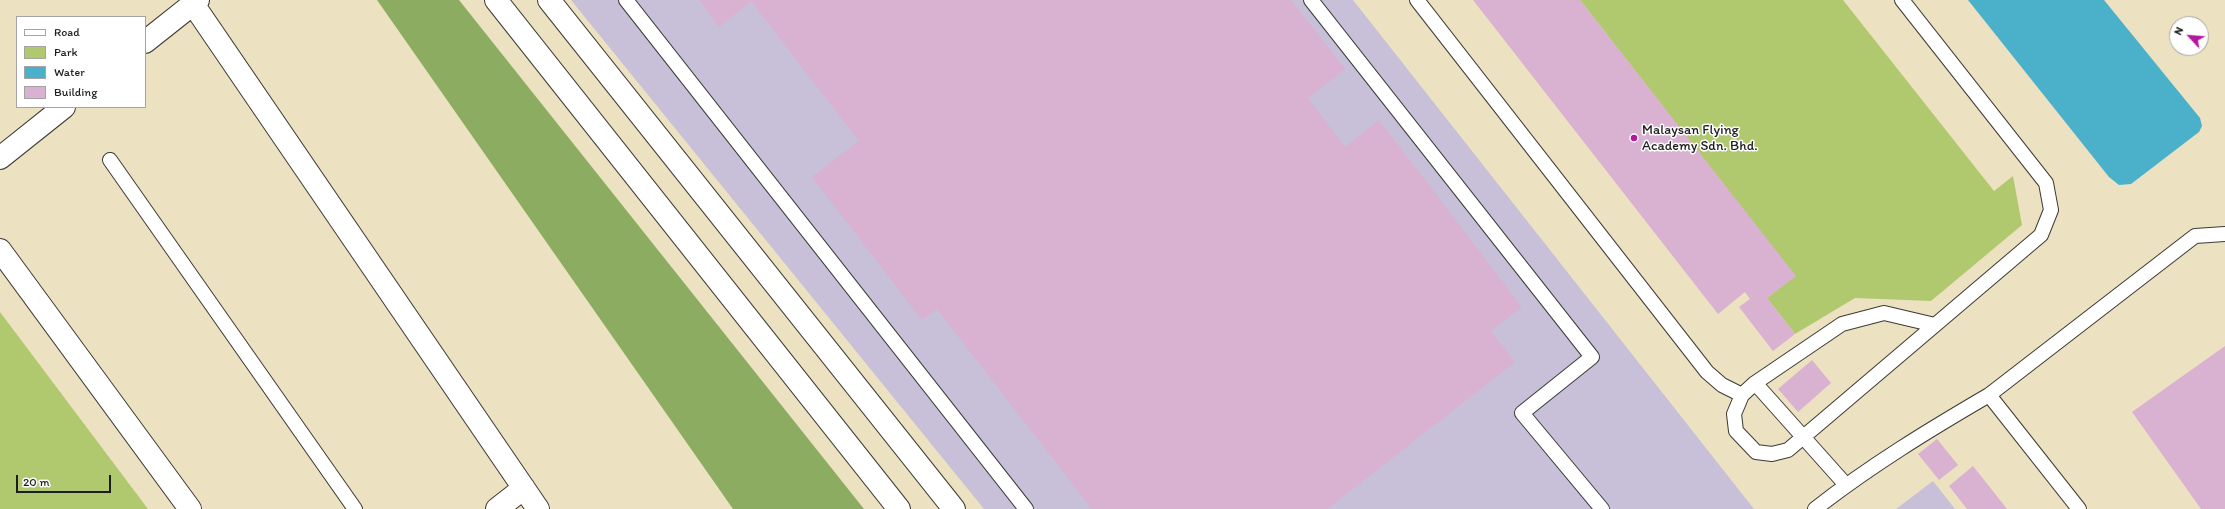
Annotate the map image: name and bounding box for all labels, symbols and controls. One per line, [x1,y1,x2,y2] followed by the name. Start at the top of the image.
[16,16,146,108] legend
[2169,16,2209,56] north arrow
[54,25,80,39] text: Road
[2171,25,2186,37] text: N
[54,45,78,59] text: Park
[54,65,85,79] text: Water
[54,85,97,99] text: Building
[1642,122,1758,154] place label: Malaysan Flying Academy Sdn. Bhd.
[1629,133,1639,143] marker: Malaysan Flying Academy Sdn. Bhd.
[18,467,113,493] scale bar
[23,475,50,489] text: 20 m

